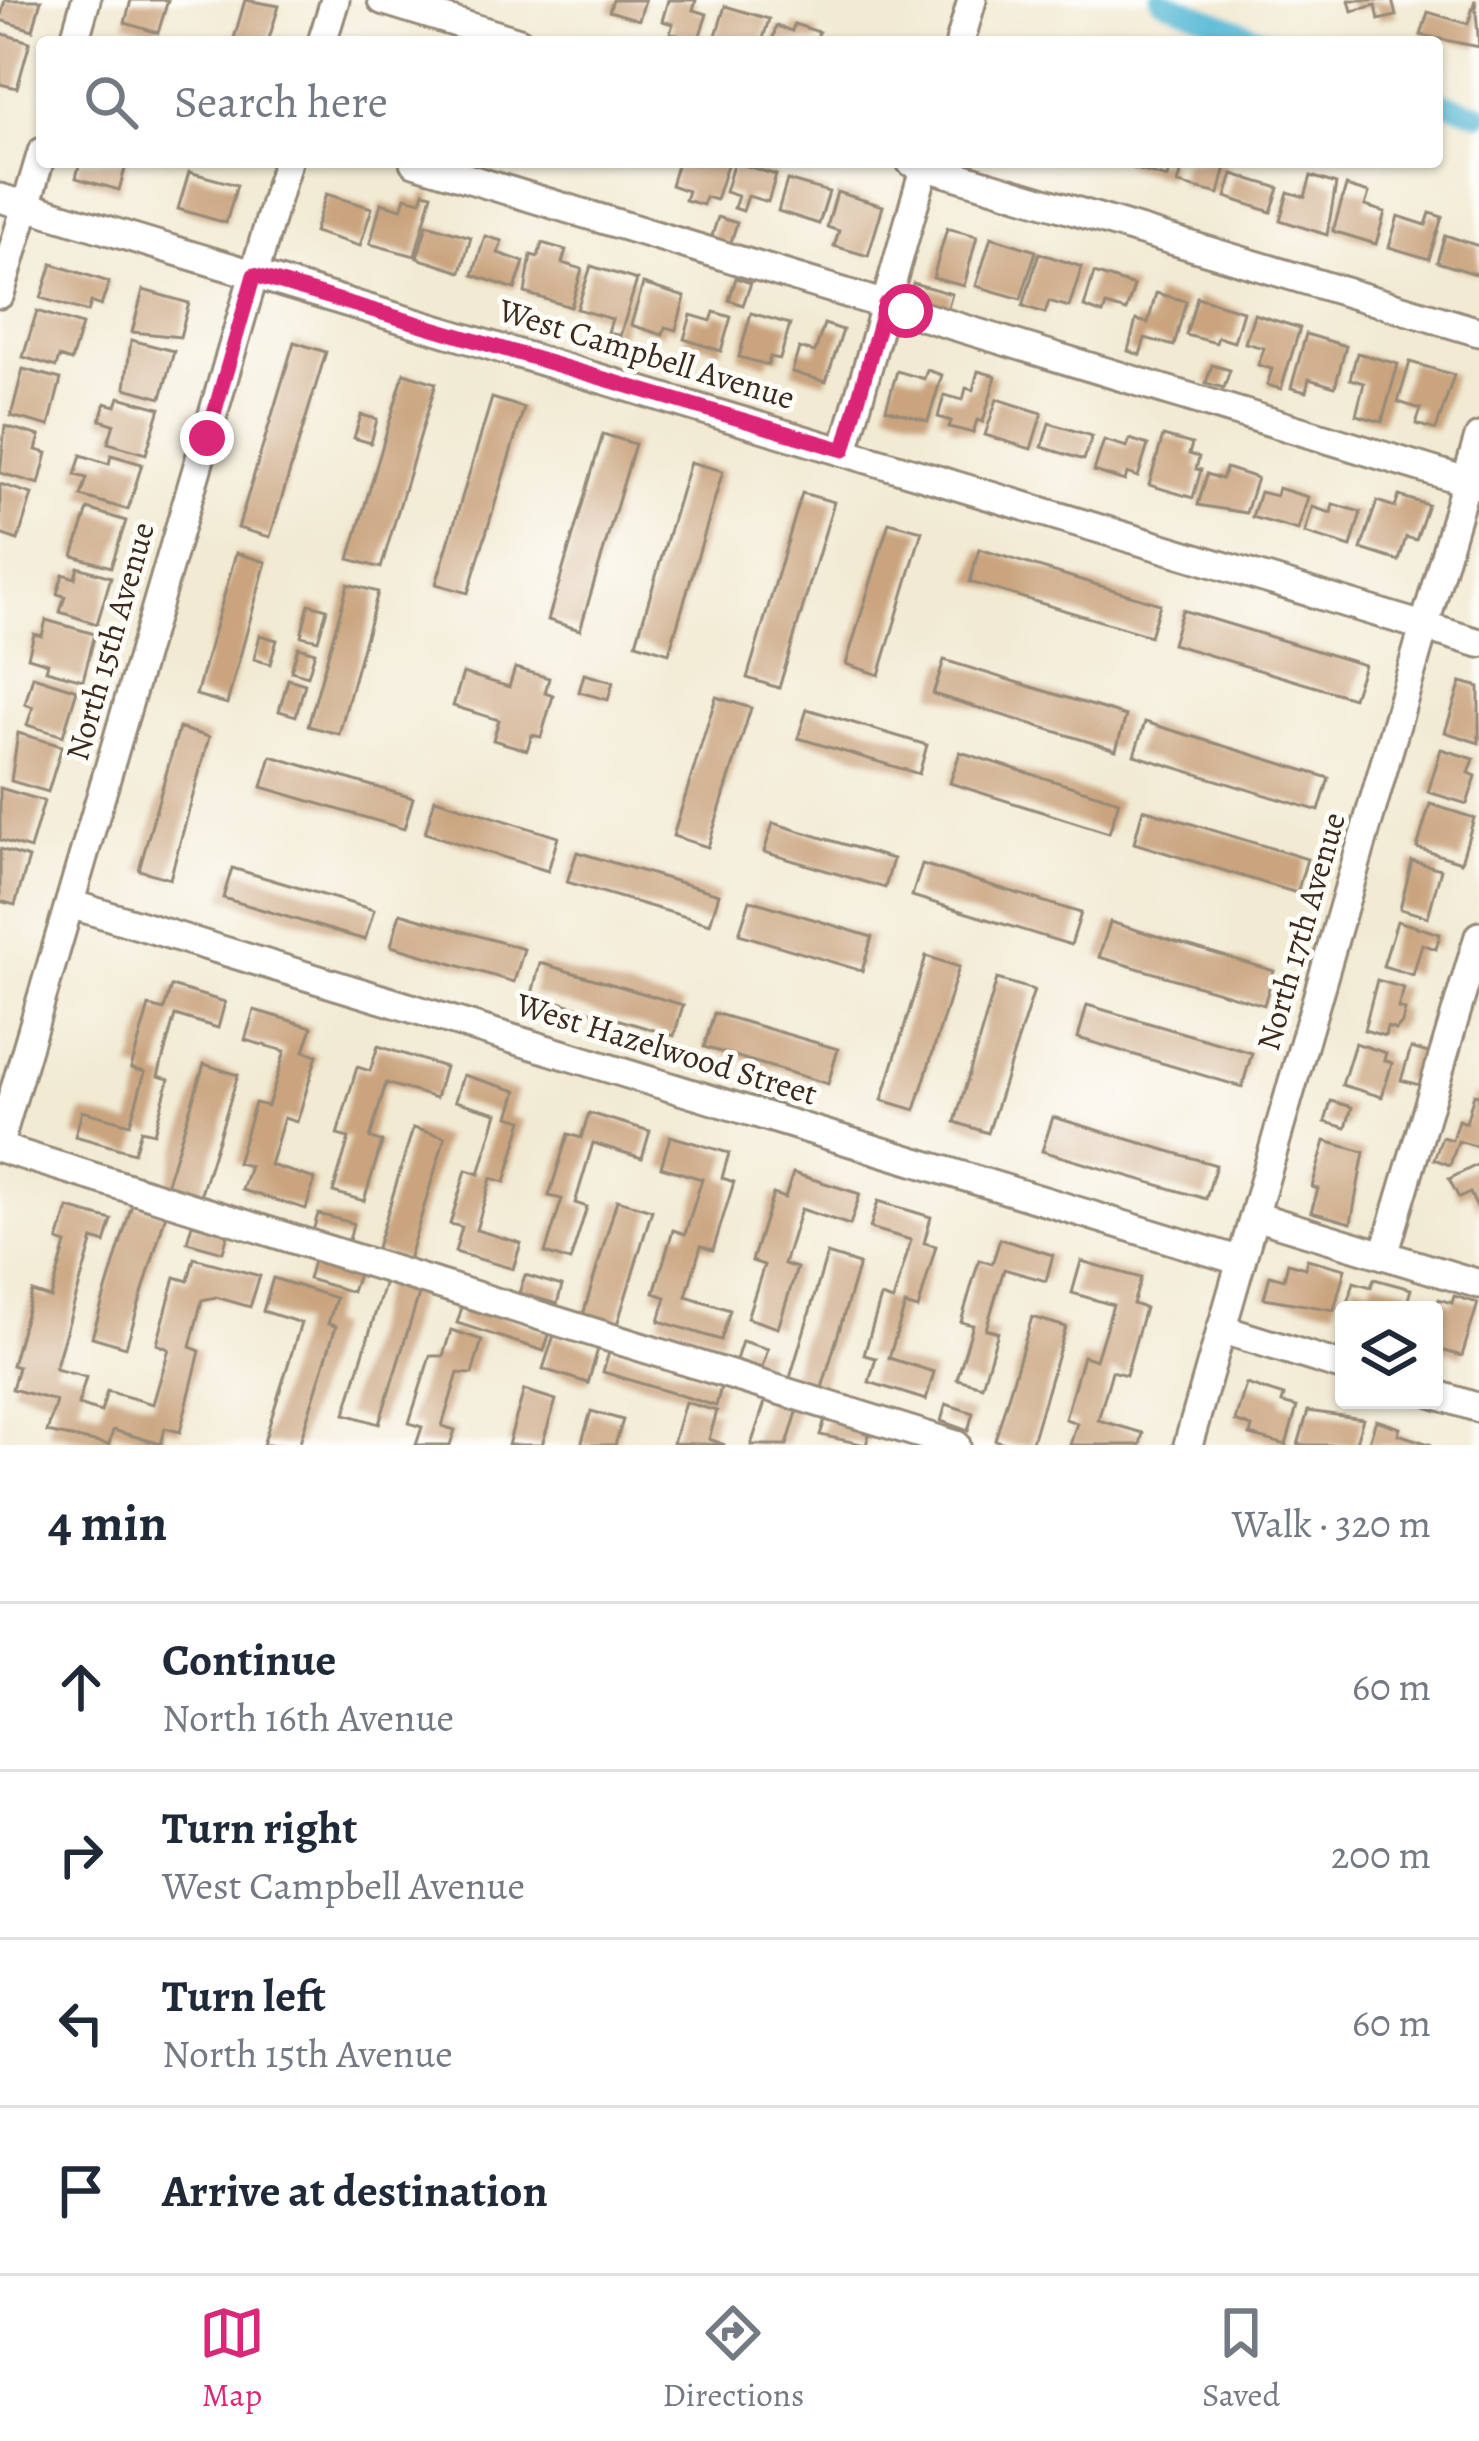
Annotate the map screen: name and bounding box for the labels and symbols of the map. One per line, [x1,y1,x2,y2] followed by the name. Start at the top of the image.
[879,284,933,338] route start
[492,287,800,420] street label: West Campbell Avenue
[180,411,234,465] route end
[54,517,165,766] street label: North 15th Avenue
[1245,807,1356,1055] street label: North 17th Avenue
[510,981,823,1116] street label: West Hazelwood Street

